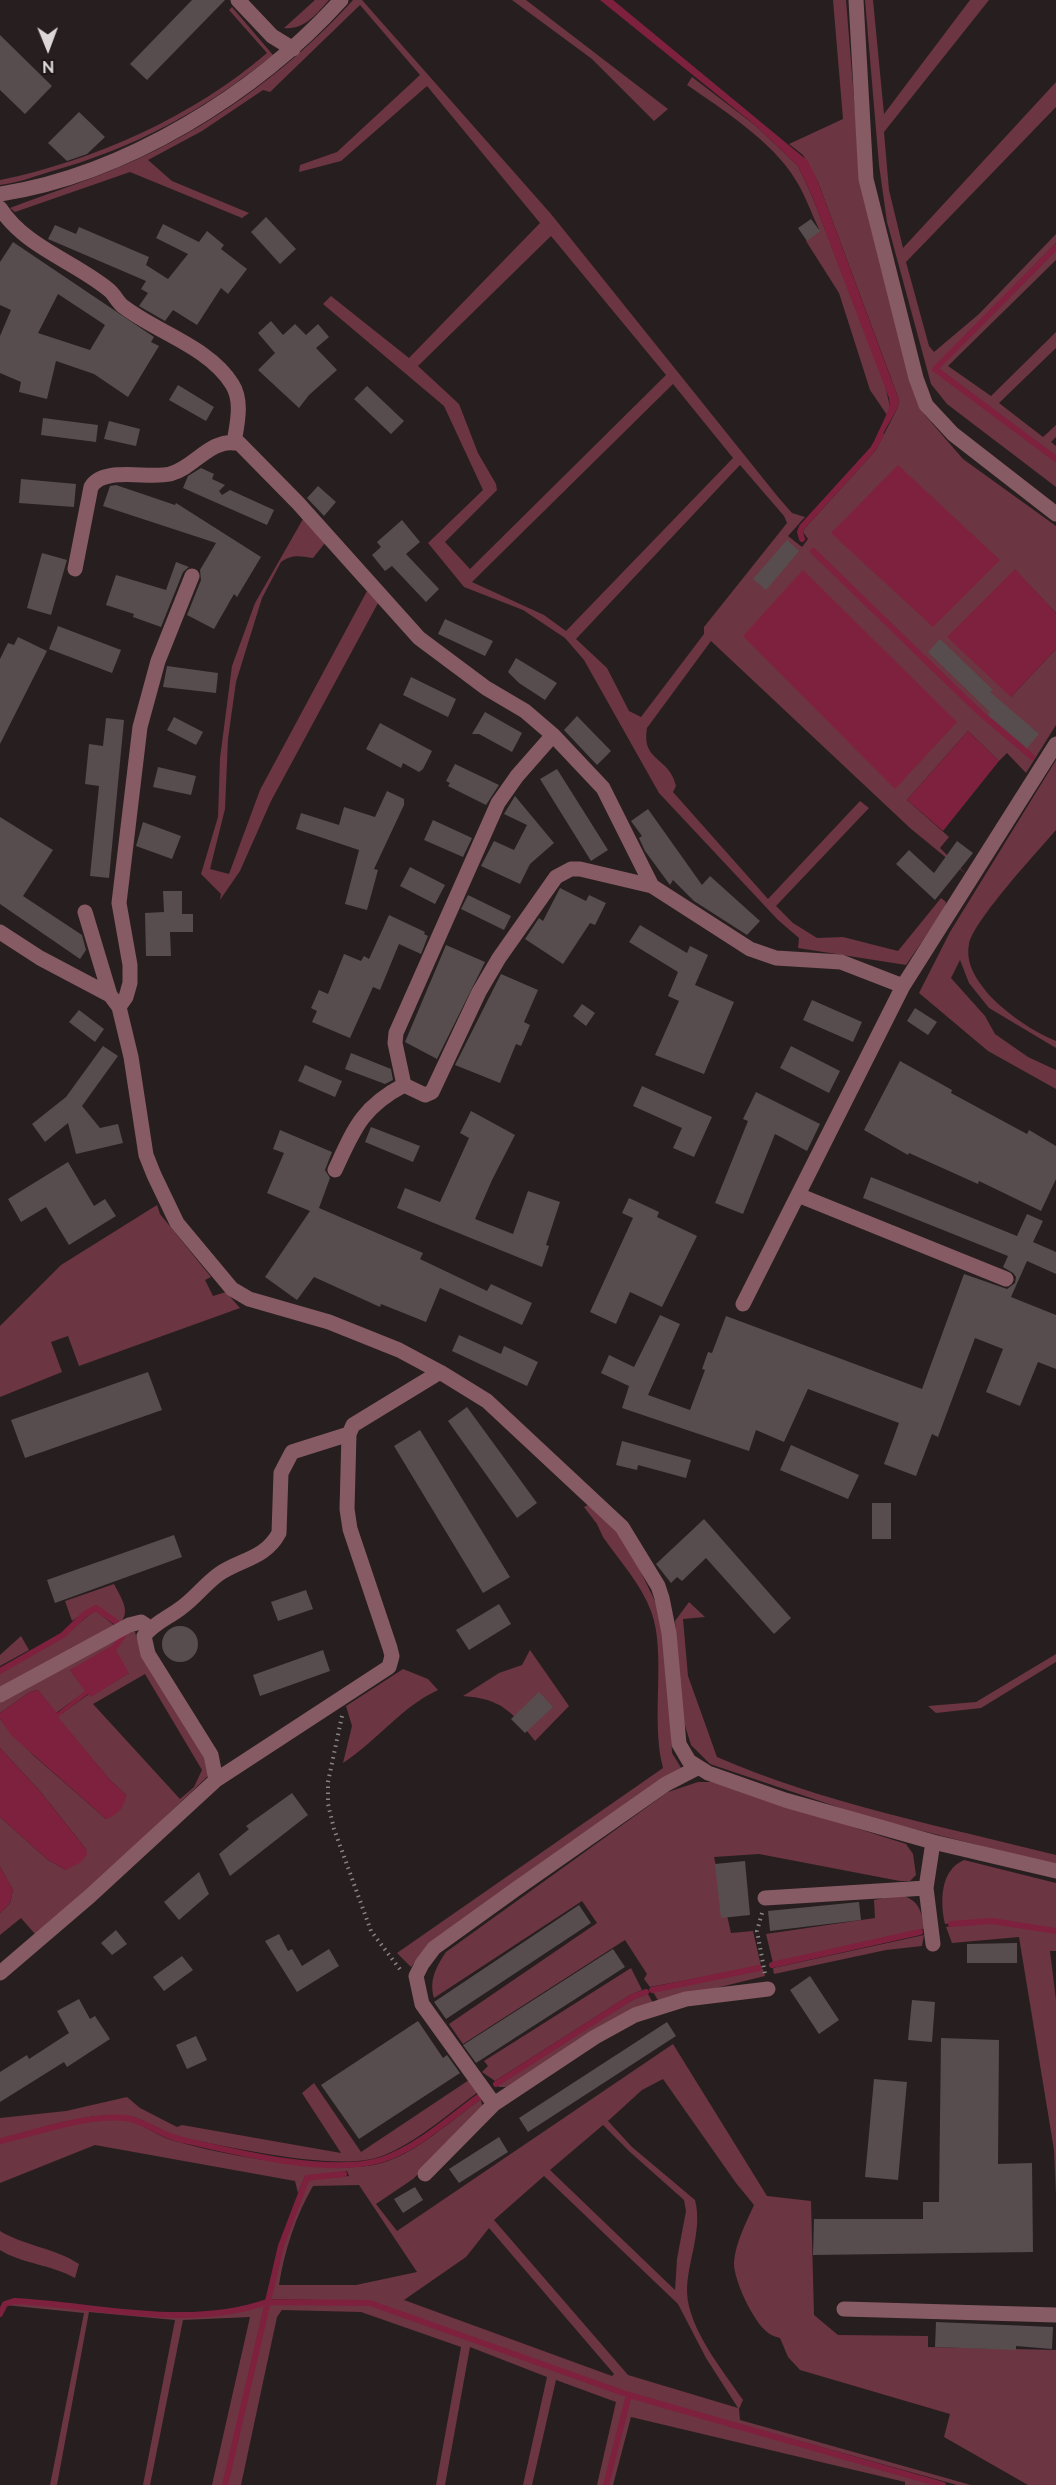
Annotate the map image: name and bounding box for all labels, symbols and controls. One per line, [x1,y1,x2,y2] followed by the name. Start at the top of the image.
[18,18,78,78] north arrow
[42,57,55,76] text: N

